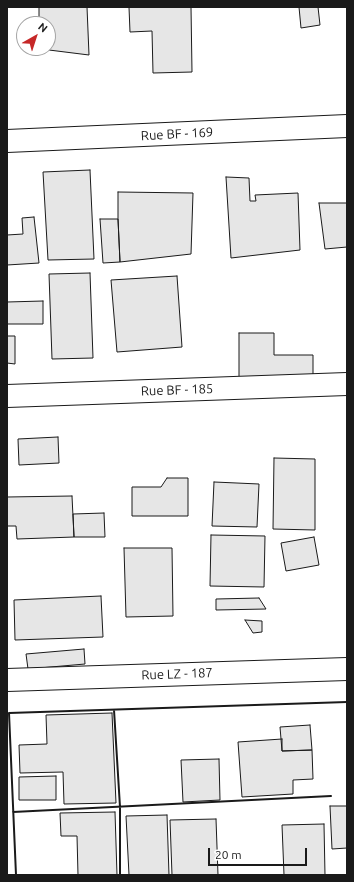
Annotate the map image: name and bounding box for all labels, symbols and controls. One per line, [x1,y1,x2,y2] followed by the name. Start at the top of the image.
[16,16,56,56] north arrow
[36,20,50,35] text: N
[140,124,214,144] street label: Rue BF - 169
[141,381,213,399] street label: Rue BF - 185
[141,665,213,683] street label: Rue LZ - 187
[210,840,309,866] scale bar
[215,848,242,861] text: 20 m

